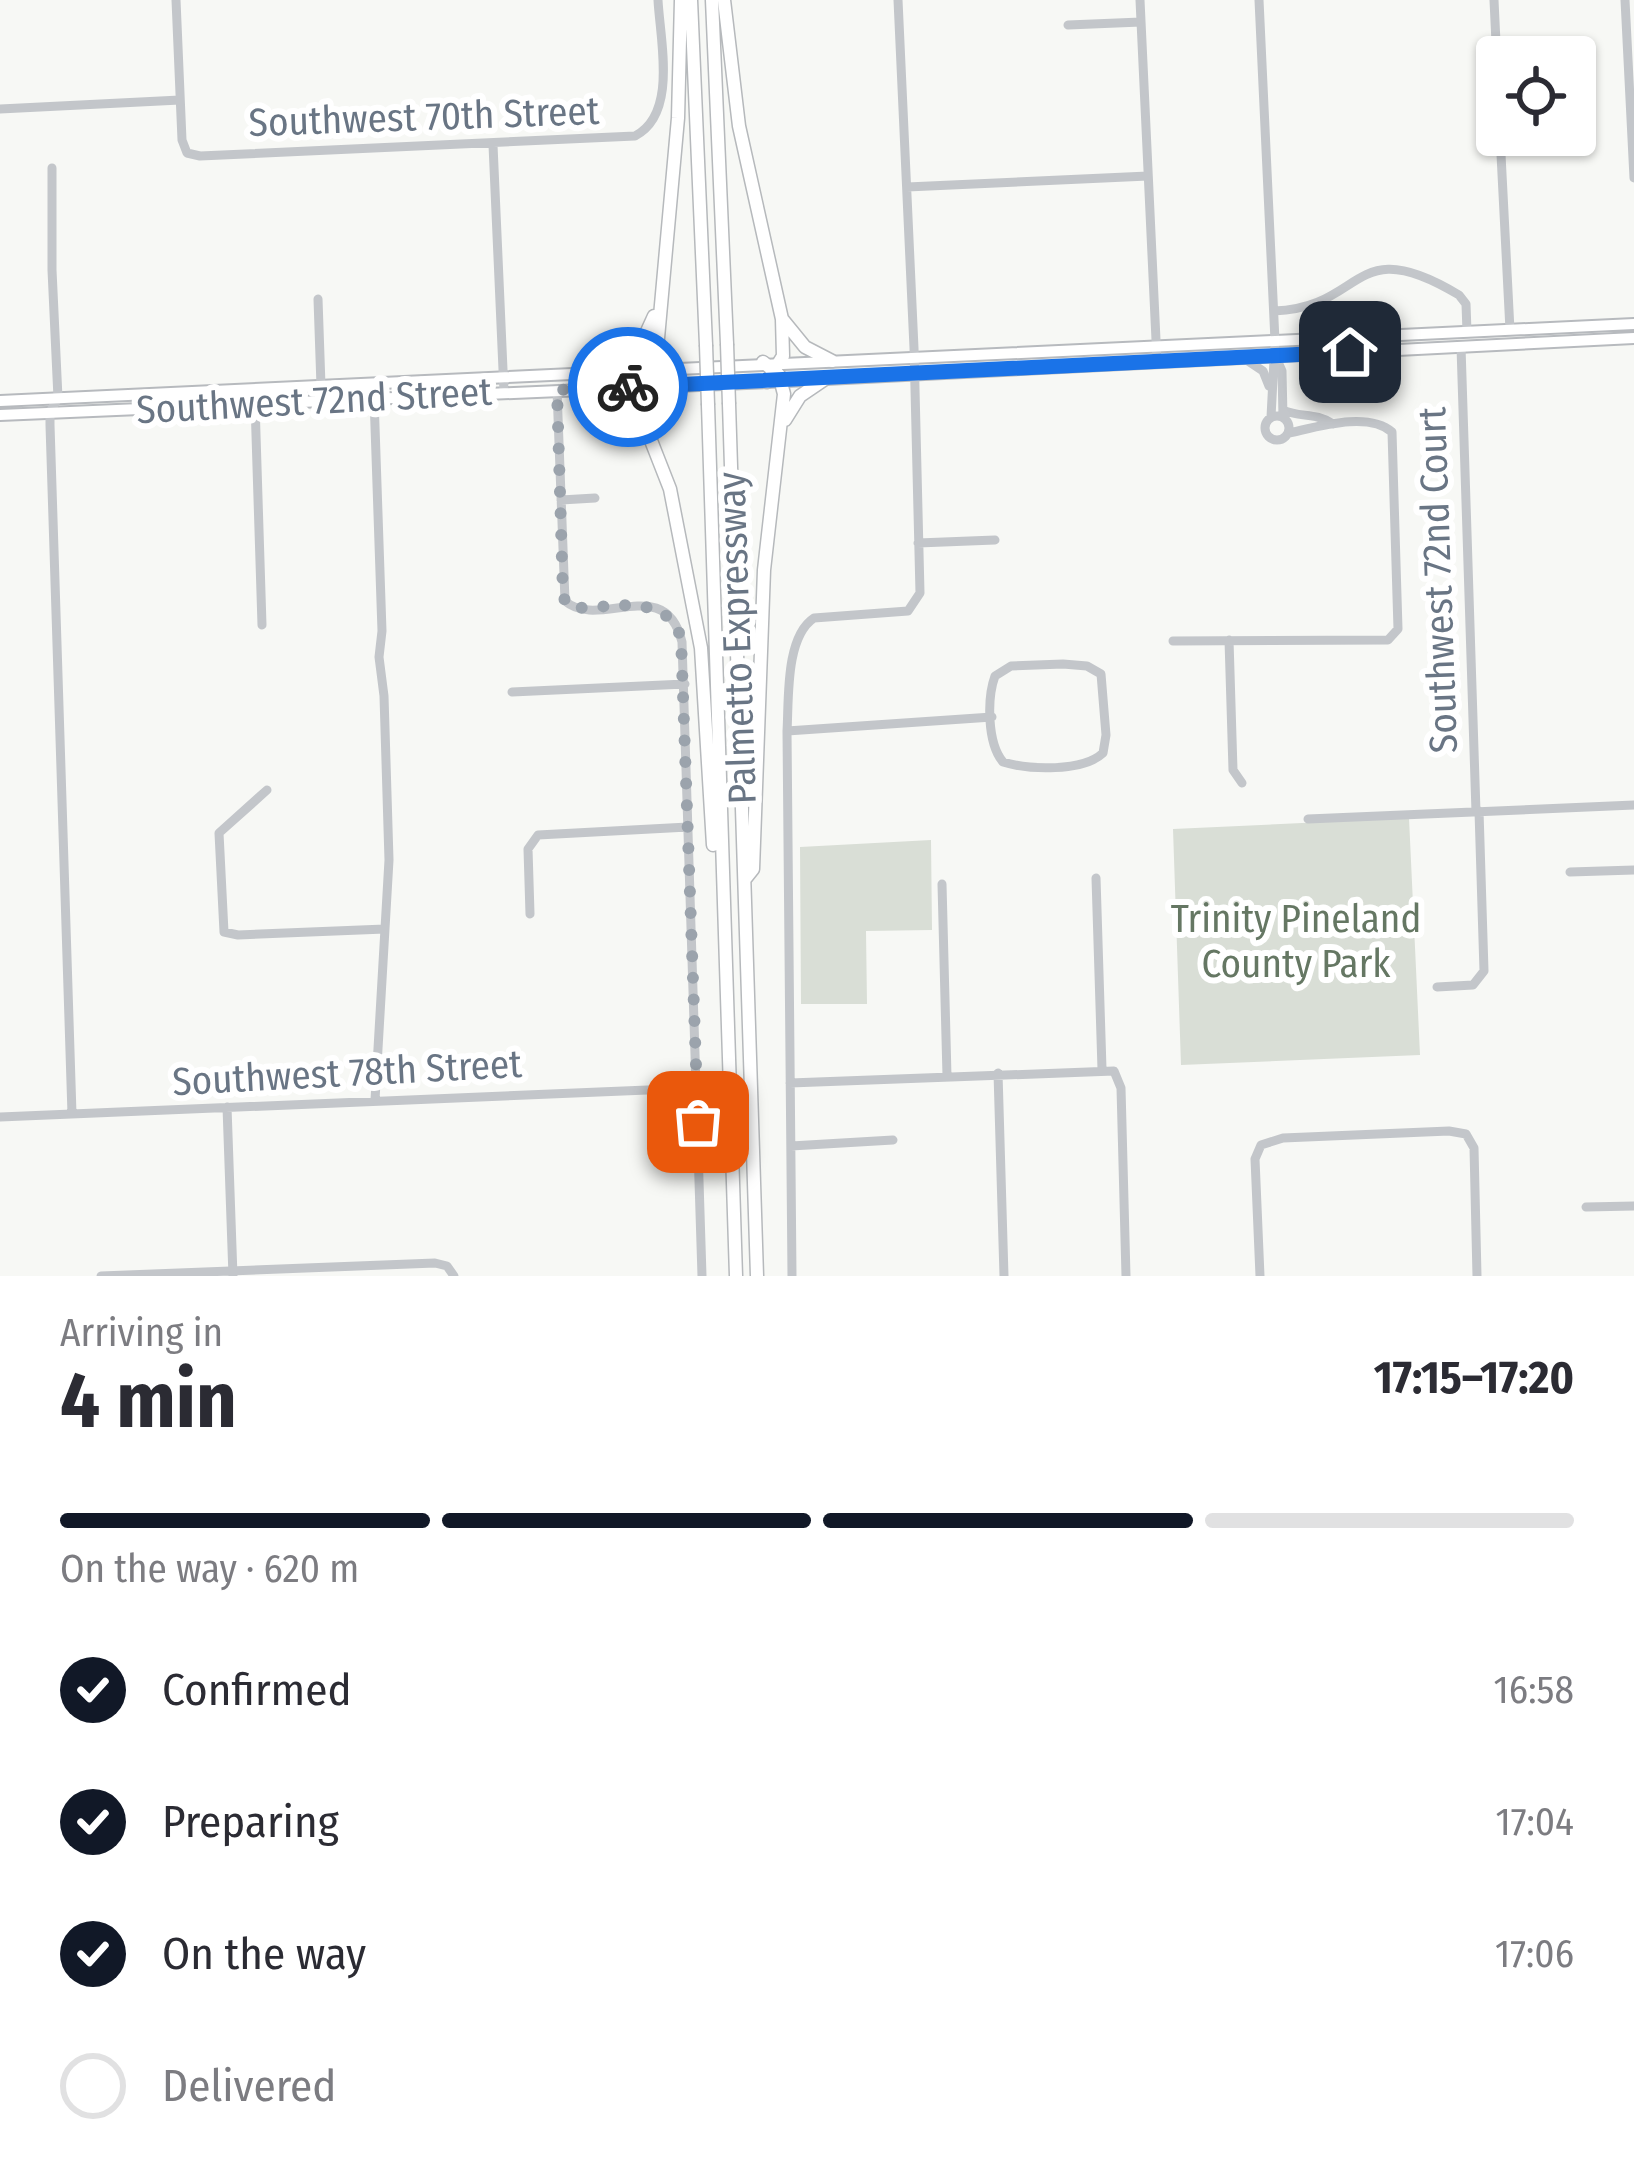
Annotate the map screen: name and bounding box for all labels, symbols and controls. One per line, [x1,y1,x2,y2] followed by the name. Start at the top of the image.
[1476,36,1596,156] map controls
[1476,36,1596,156] button: locate
[248,88,600,146] street label: Southwest 70th Street
[1299,301,1401,403] pin
[1317,319,1383,385] icon: home
[568,327,688,447] courier
[595,354,661,420] icon: bike
[135,369,493,433] street label: Southwest 72nd Street
[1409,406,1467,754] street label: Southwest 72nd Court
[708,470,766,805] street label: Palmetto Expressway
[1171,896,1421,987] park label: Trinity Pineland County Park
[171,1041,523,1105] street label: Southwest 78th Street
[647,1071,749,1173] pin
[665,1089,731,1155] icon: bag
[60,1310,223,1356] text: Arriving in
[1374,1351,1574,1405] text: 17:15–17:20
[60,1354,237,1448] text: 4 min
[60,1546,359,1592] text: On the way · 620 m
[60,1657,126,1723] icon: check
[162,1663,352,1717] text: Confirmed
[1494,1667,1574,1713] text: 16:58
[60,1789,126,1855] icon: check
[162,1795,339,1849] text: Preparing
[1496,1799,1574,1845] text: 17:04
[60,1921,126,1987] icon: check
[162,1927,366,1981] text: On the way
[1495,1931,1574,1977] text: 17:06
[162,2059,336,2113] text: Delivered

